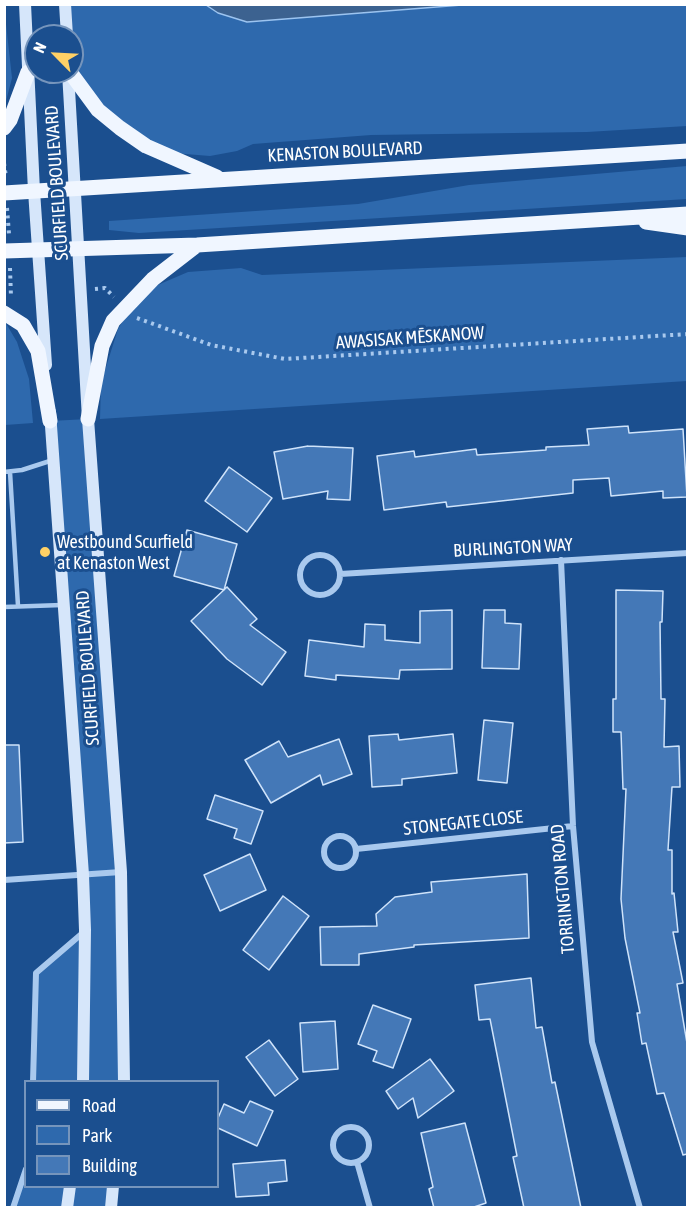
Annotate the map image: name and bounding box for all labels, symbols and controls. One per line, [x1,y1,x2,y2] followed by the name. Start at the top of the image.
[24,24,84,84] north arrow
[29,40,50,55] text: N
[41,105,73,261] street label: SCURFIELD BOULEVARD
[267,137,423,167] street label: KENASTON BOULEVARD
[335,322,485,354] street label: AWASISAK MĒSKANOW
[57,531,193,574] place label: Westbound Scurfield at Kenaston West
[453,534,573,562] street label: BURLINGTON WAY
[38,545,52,559] marker: Westbound Scurfield at Kenaston West
[72,590,104,746] street label: SCURFIELD BOULEVARD
[402,806,524,840] street label: STONEGATE CLOSE
[547,823,579,955] street label: TORRINGTON ROAD
[24,1080,219,1188] legend
[82,1095,116,1116] text: Road
[82,1125,112,1146] text: Park
[82,1155,137,1176] text: Building

